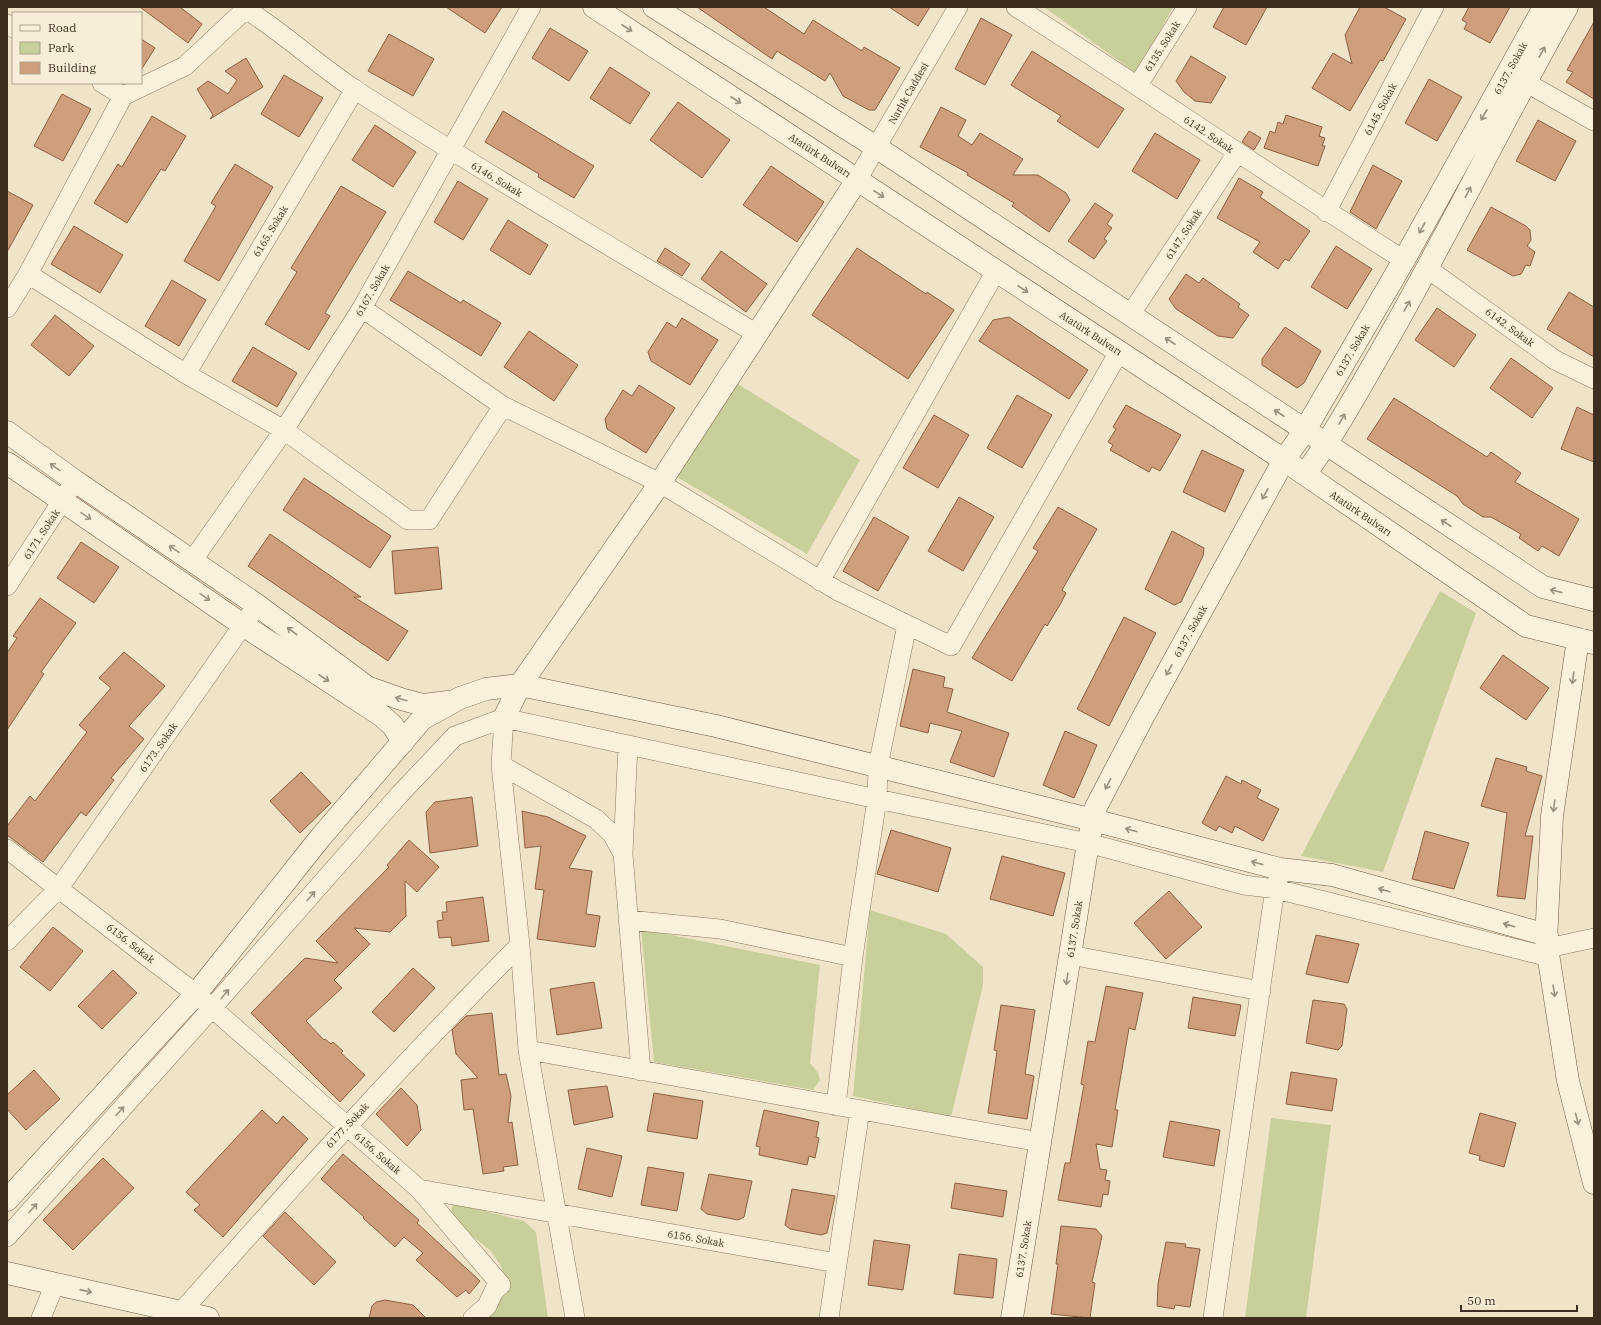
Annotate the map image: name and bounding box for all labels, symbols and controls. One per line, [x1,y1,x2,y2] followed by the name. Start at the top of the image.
[12,12,142,84] legend
[1142,18,1183,74] street label: 6135. Sokak
[48,20,77,35] text: Road
[621,25,633,33] one-way arrow
[48,40,74,55] text: Park
[1491,40,1530,97] street label: 6137. Sokak
[1538,46,1546,58] one-way arrow
[48,60,96,75] text: Building
[885,60,931,127] street label: Narlık Caddesi
[1361,81,1400,138] street label: 6145. Sokak
[730,96,741,104] one-way arrow
[1480,109,1488,121] one-way arrow
[1181,113,1236,156] street label: 6142. Sokak
[786,130,853,180] street label: Atatürk Bulvarı
[469,159,525,200] street label: 6146. Sokak
[1465,186,1472,198] one-way arrow
[874,190,885,198] one-way arrow
[250,203,291,259] street label: 6165. Sokak
[1162,206,1205,262] street label: 6147. Sokak
[1417,222,1425,234] one-way arrow
[352,262,393,318] street label: 6167. Sokak
[1017,285,1028,293] one-way arrow
[1403,300,1411,312] one-way arrow
[1483,305,1537,350] street label: 6142. Sokak
[1057,308,1124,358] street label: Atatürk Bulvarı
[1332,322,1373,378] street label: 6137. Sokak
[1165,337,1176,345] one-way arrow
[1274,409,1285,417] one-way arrow
[1338,413,1346,425] one-way arrow
[50,463,61,471] one-way arrow
[1261,488,1268,500] one-way arrow
[1327,488,1394,539] street label: Atatürk Bulvarı
[20,506,63,562] street label: 6171. Sokak
[80,512,91,520] one-way arrow
[1441,519,1452,527] one-way arrow
[168,544,179,553] one-way arrow
[1550,586,1563,594] one-way arrow
[199,593,210,601] one-way arrow
[1171,603,1210,660] street label: 6137. Sokak
[286,627,297,635] one-way arrow
[1165,664,1172,676] one-way arrow
[1569,671,1577,684] one-way arrow
[318,674,329,682] one-way arrow
[395,695,408,702] one-way arrow
[137,720,180,775] street label: 6173. Sokak
[1104,778,1111,790] one-way arrow
[1550,799,1558,812] one-way arrow
[1125,826,1138,833] one-way arrow
[1251,859,1264,866] one-way arrow
[1378,886,1391,893] one-way arrow
[307,891,316,901] one-way arrow
[1064,899,1085,959] street label: 6137. Sokak
[104,921,158,966] street label: 6156. Sokak
[1503,921,1516,928] one-way arrow
[1062,972,1070,985] one-way arrow
[1550,984,1558,997] one-way arrow
[221,988,230,999] one-way arrow
[323,1100,372,1151] street label: 6177. Sokak
[115,1106,125,1116] one-way arrow
[1574,1112,1582,1125] one-way arrow
[352,1130,404,1177] street label: 6156. Sokak
[28,1203,38,1213] one-way arrow
[1013,1219,1034,1279] street label: 6137. Sokak
[666,1227,726,1250] street label: 6156. Sokak
[79,1287,92,1295] one-way arrow
[1461,1287,1577,1313] scale bar
[1467,1293,1496,1308] text: 50 m

